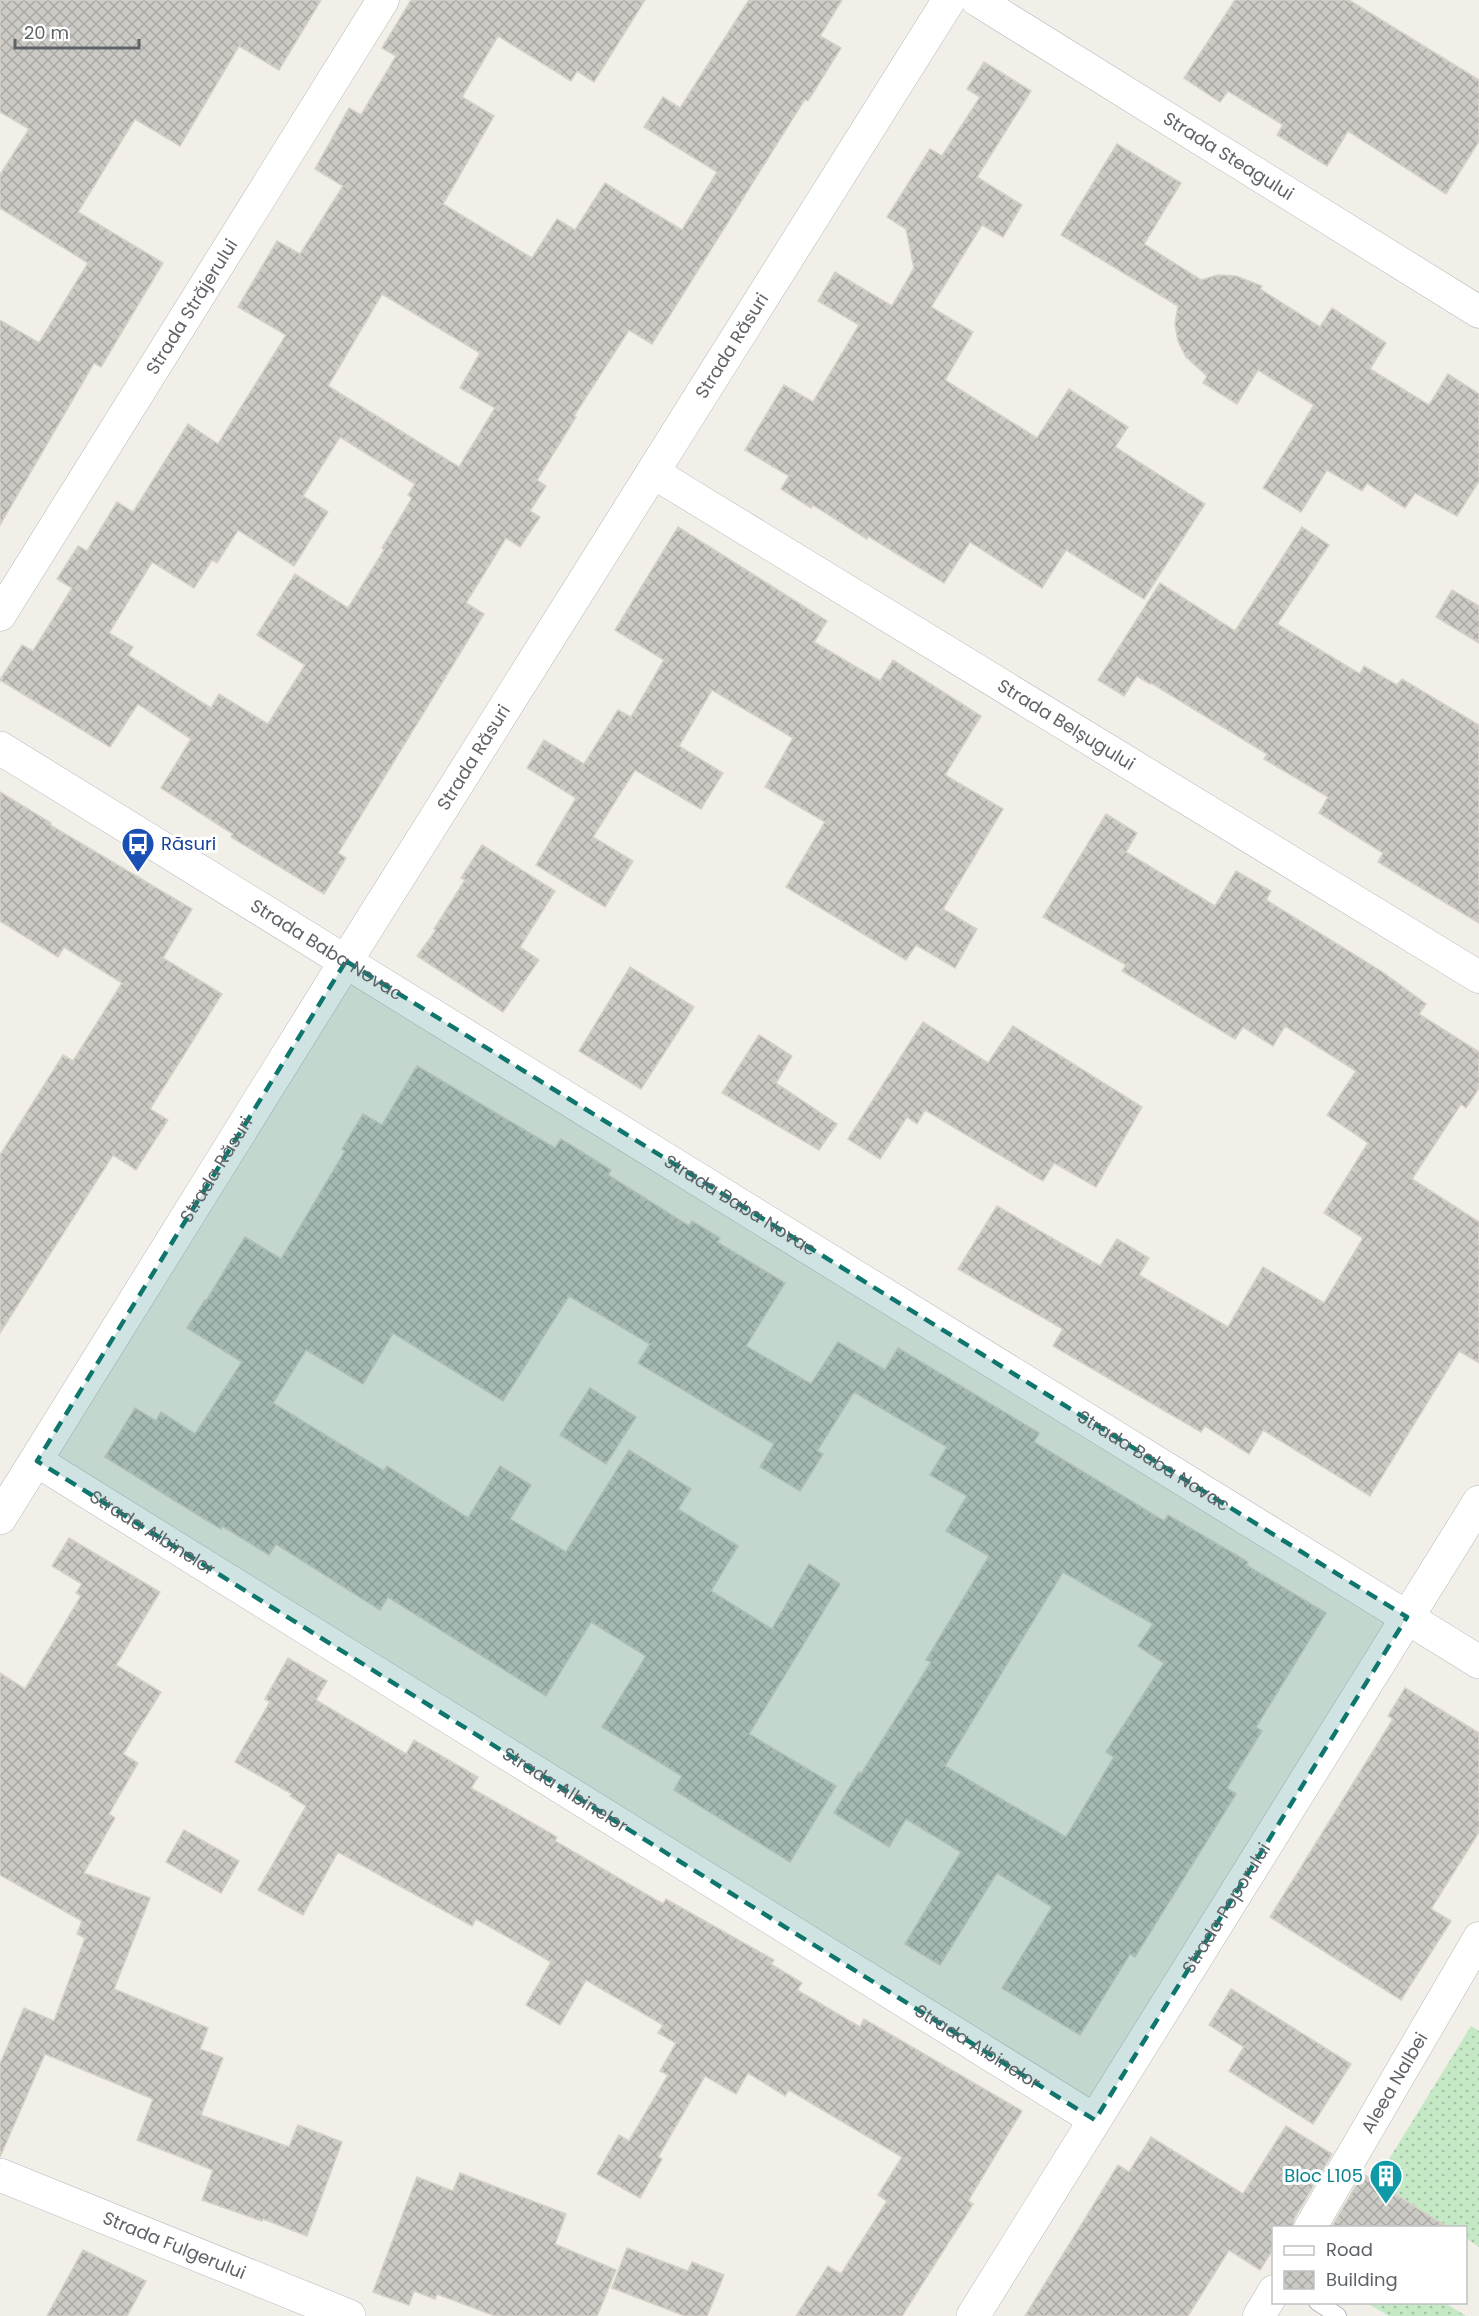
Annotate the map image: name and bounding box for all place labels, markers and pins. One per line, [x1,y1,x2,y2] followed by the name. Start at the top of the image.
[120,826,156,873] bus stop icon: Răsuri
[161,831,216,856] place label: Răsuri
[1368,2158,1404,2205] building icon: Bloc L105
[1284,2163,1363,2188] place label: Bloc L105

